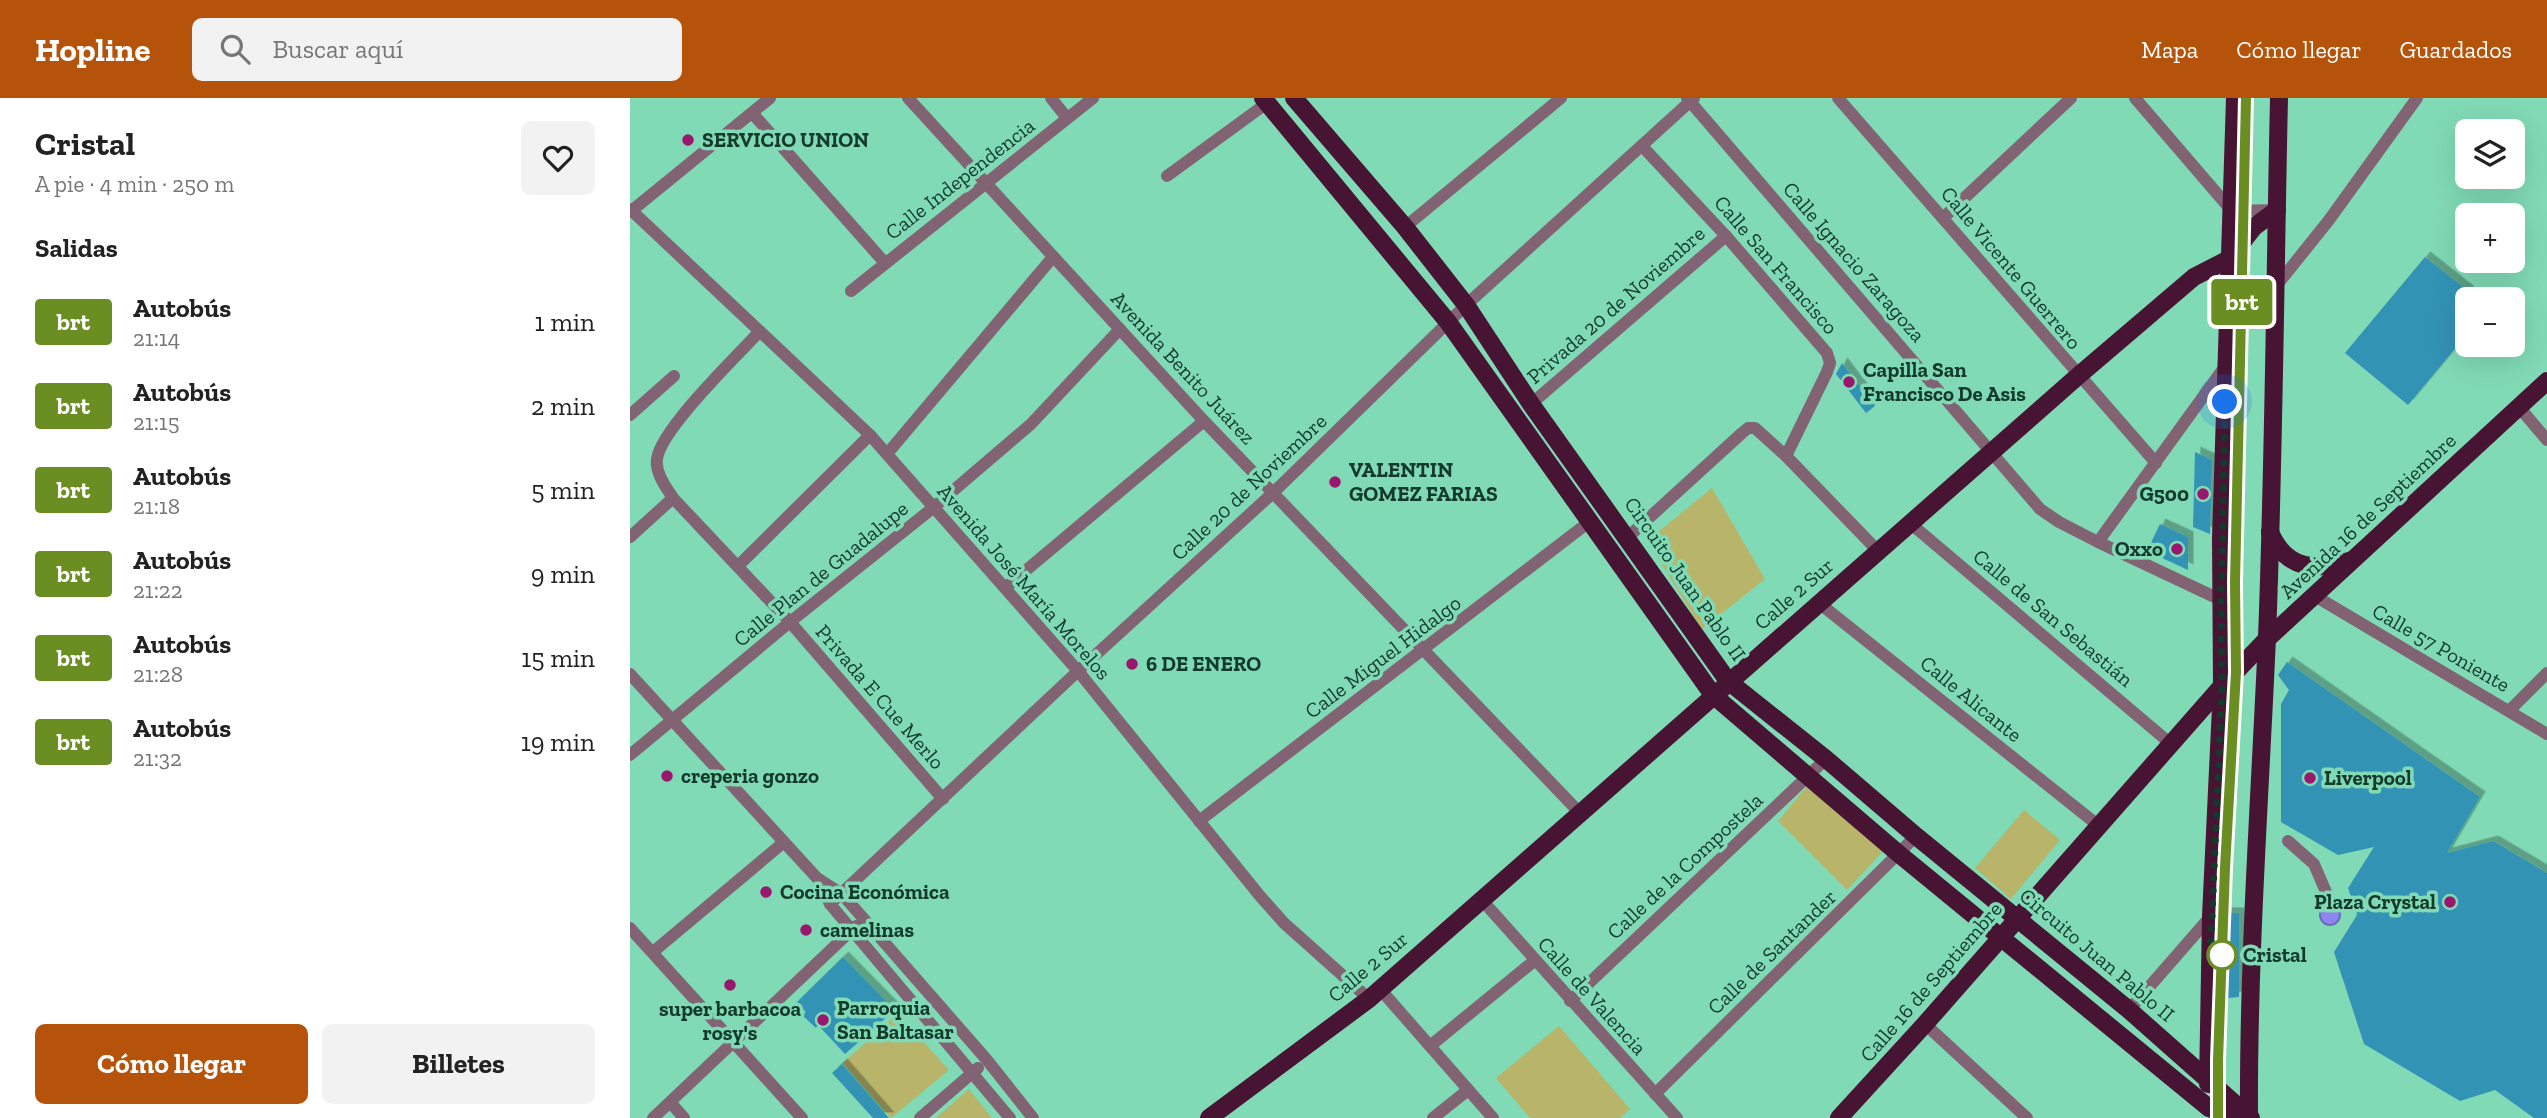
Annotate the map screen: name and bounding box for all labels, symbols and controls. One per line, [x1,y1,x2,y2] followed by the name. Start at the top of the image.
[192,18,682,81] search box
[35,30,150,69] text: Hopline
[216,30,254,68] icon: search
[272,33,403,65] text: Buscar aquí
[2141,35,2198,64] text: Mapa
[2236,35,2362,64] text: Cómo llegar
[2400,35,2512,64] text: Guardados
[880,113,1039,245] street label: Calle Independencia
[2455,119,2525,357] map controls
[2455,119,2525,189] button: layers
[521,121,595,195] button: heart
[35,124,135,163] text: Cristal
[702,127,869,152] place label: SERVICIO UNION
[680,132,696,148] marker: SERVICIO UNION
[35,170,234,198] text: A pie · 4 min · 250 m
[1778,176,1931,347] street label: Calle Ignacio Zaragoza
[1936,181,2087,354] street label: Calle Vicente Guerrero
[1709,190,1843,339] street label: Calle San Francisco
[2455,203,2525,273] button: +
[1522,220,1710,389] street label: Privada 20 de Noviembre
[35,232,118,264] text: Salidas
[2202,279,2282,325] line badge: brt
[1106,286,1261,450] street label: Avenida Benito Juárez
[2225,287,2259,316] text: brt
[2455,287,2525,357] button: −
[133,292,231,324] text: Autobús
[534,306,595,338] text: 1 min
[57,307,90,336] text: brt
[133,324,180,352] text: 21:14
[1863,357,2026,406] place label: Capilla San Francisco De Asis
[1841,374,1857,390] marker: Capilla San Francisco De Asis
[133,376,231,408] text: Autobús
[2207,384,2242,419] your location
[531,390,595,422] text: 2 min
[57,391,90,420] text: brt
[133,408,179,436] text: 21:15
[1166,408,1332,565] street label: Calle 20 de Noviembre
[2274,427,2461,604] street label: Avenida 16 de Septiembre
[1349,457,1498,506] place label: VALENTIN GOMEZ FARIAS
[133,460,231,492] text: Autobús
[531,474,595,506] text: 5 min
[1327,474,1343,490] marker: VALENTIN GOMEZ FARIAS
[57,475,90,504] text: brt
[932,479,1116,685] street label: Avenida José María Morelos
[2140,481,2189,506] place label: G500
[2195,486,2211,502] marker: G500
[133,492,180,520] text: 21:18
[1619,492,1751,666] street label: Circuito Juan Pablo II
[728,495,913,652] street label: Calle Plan de Guadalupe
[2115,536,2163,561] place label: Oxxo
[2169,541,2185,557] marker: Oxxo
[1968,543,2138,692] street label: Calle de San Sebastián
[133,544,231,576] text: Autobús
[1749,552,1838,635] street label: Calle 2 Sur
[531,558,595,590] text: 9 min
[57,559,90,588] text: brt
[133,576,183,604] text: 21:22
[1300,590,1466,723] street label: Calle Miguel Hidalgo
[2368,598,2515,697] street label: Calle 57 Poniente
[811,619,950,774] street label: Privada E Cue Merlo
[133,628,231,660] text: Autobús
[521,642,595,674] text: 15 min
[57,643,90,672] text: brt
[1915,650,2027,747] street label: Calle Alicante
[1146,651,1261,676] place label: 6 DE ENERO
[1124,656,1140,672] marker: 6 DE ENERO
[133,660,183,688] text: 21:28
[133,712,231,744] text: Autobús
[521,726,595,758] text: 19 min
[57,727,90,756] text: brt
[133,744,182,772] text: 21:32
[681,763,819,788] place label: creperia gonzo
[2324,765,2412,790] place label: Liverpool
[659,768,675,784] marker: creperia gonzo
[2302,770,2318,786] marker: Liverpool
[1602,787,1768,944] street label: Calle de la Compostela
[780,879,950,904] place label: Cocina Económica
[2015,883,2180,1027] street label: Circuito Juan Pablo II
[758,884,774,900] marker: Cocina Económica
[1702,884,1841,1019] street label: Calle de Santander
[2314,889,2436,914] place label: Plaza Crystal
[2442,894,2458,910] marker: Plaza Crystal
[1854,896,2007,1067] street label: Calle 16 de Septiembre
[820,917,914,942] place label: camelinas
[798,922,814,938] marker: camelinas
[1323,926,1413,1007] street label: Calle 2 Sur
[1533,931,1652,1060] street label: Calle de Valencia
[2207,940,2237,970] marker: Cristal
[2243,942,2307,967] place label: Cristal
[722,977,738,993] marker: super barbacoa rosy's
[837,995,954,1044] place label: Parroquia San Baltasar
[659,996,801,1045] place label: super barbacoa rosy's
[815,1012,831,1028] marker: Parroquia San Baltasar
[35,1024,308,1104] button: Cómo llegar
[322,1024,595,1104] button: Billetes

